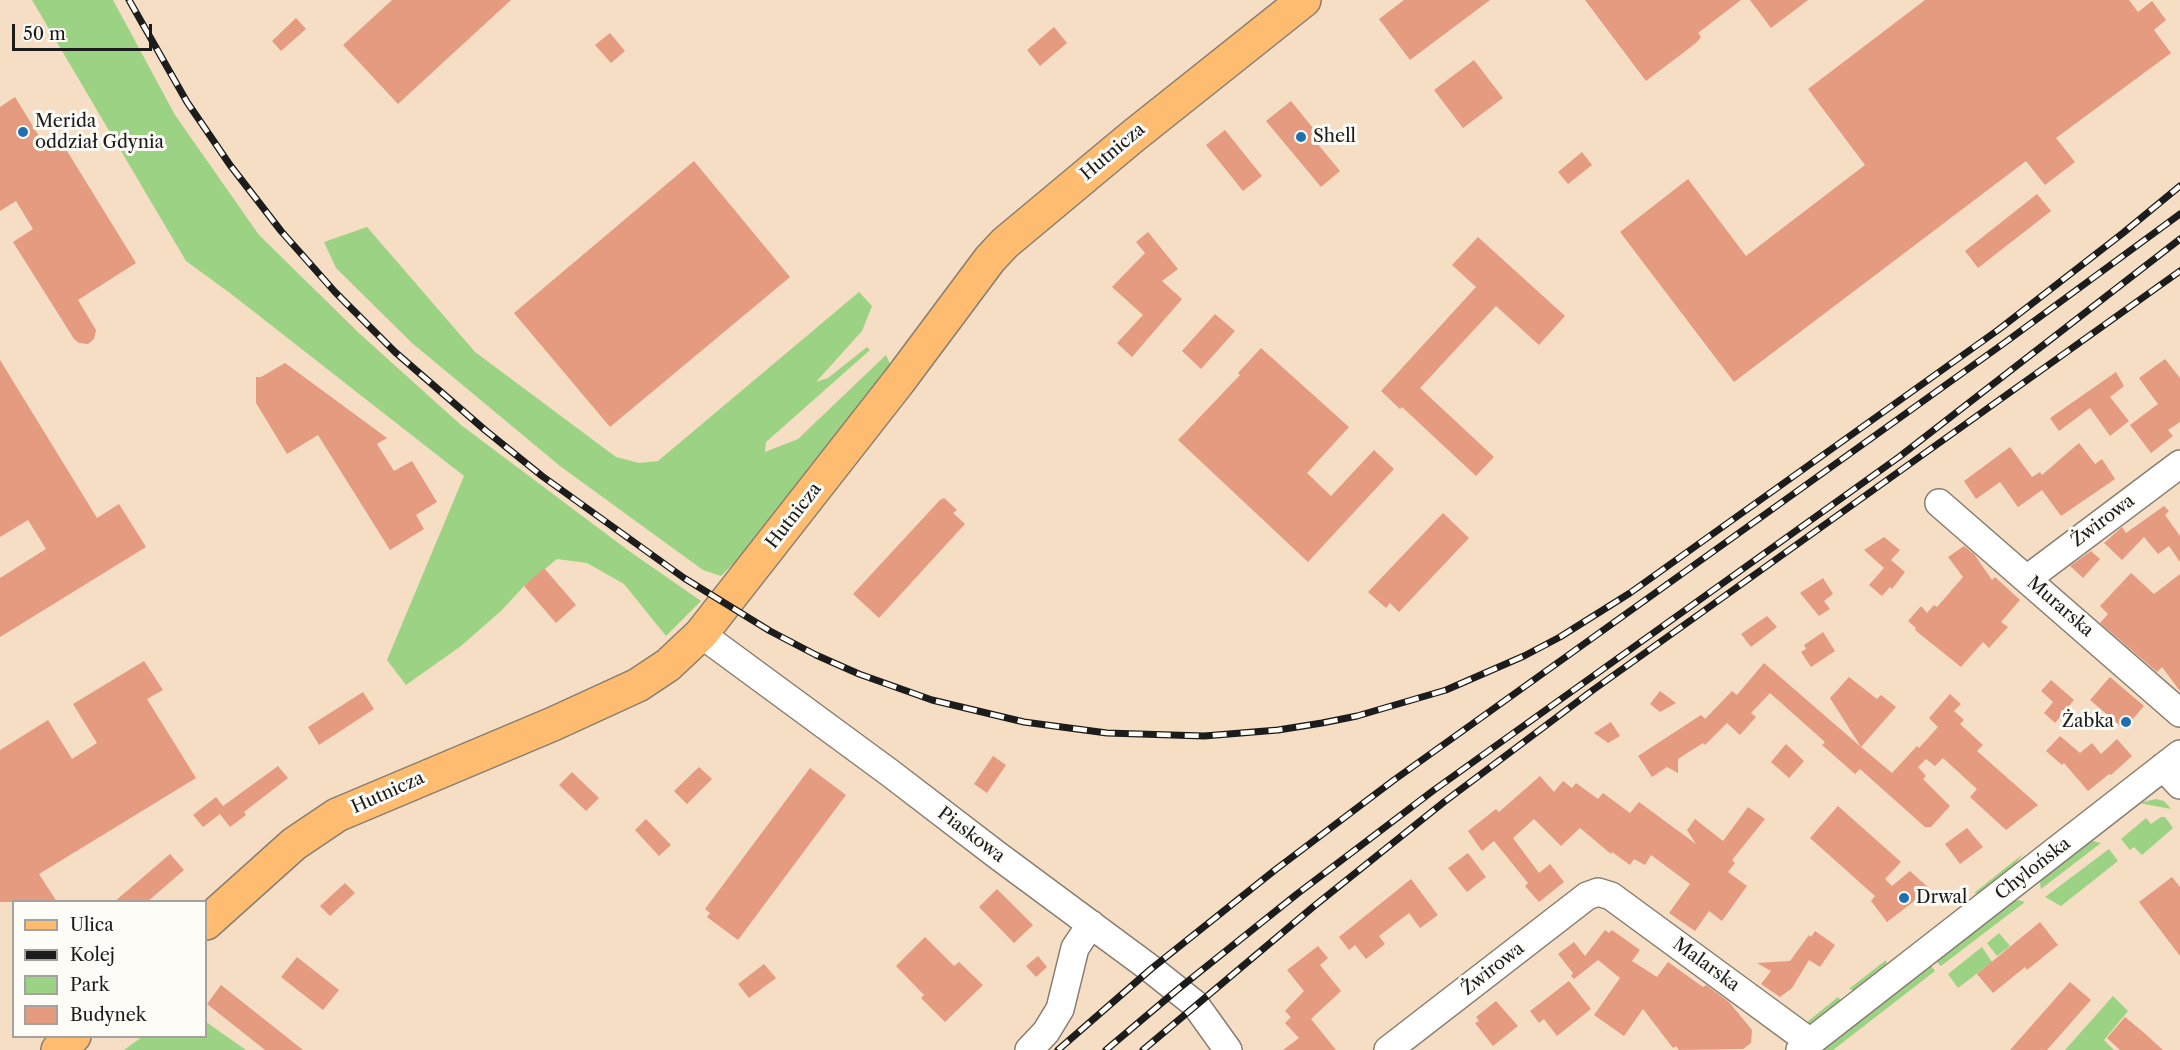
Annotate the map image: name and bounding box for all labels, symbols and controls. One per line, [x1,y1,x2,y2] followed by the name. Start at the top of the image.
[15,12,154,50] scale bar
[23,23,66,45] text: 50 m
[35,111,164,154] place label: Merida oddział Gdynia
[1076,119,1150,185] street label: Hutnicza
[16,125,30,139] marker: Merida oddział Gdynia
[1313,126,1356,148] place label: Shell
[1294,130,1308,144] marker: Shell
[762,479,826,553] street label: Hutnicza
[2067,490,2139,552] street label: Żwirowa
[2022,572,2098,642] street label: Murarska
[2062,711,2114,733] place label: Żabka
[2119,715,2133,729] marker: Żabka
[348,767,428,819] street label: Hutnicza
[933,803,1009,867] street label: Piaskowa
[1991,833,2075,905] street label: Chylońska
[1916,887,1967,909] place label: Drwal
[1897,891,1911,905] marker: Drwal
[12,900,207,1038] legend
[70,914,114,936] text: Ulica
[1668,934,1744,996] street label: Malarska
[1457,938,1529,1000] street label: Żwirowa
[70,944,115,966] text: Kolej
[70,974,109,996] text: Park
[70,1004,146,1026] text: Budynek

